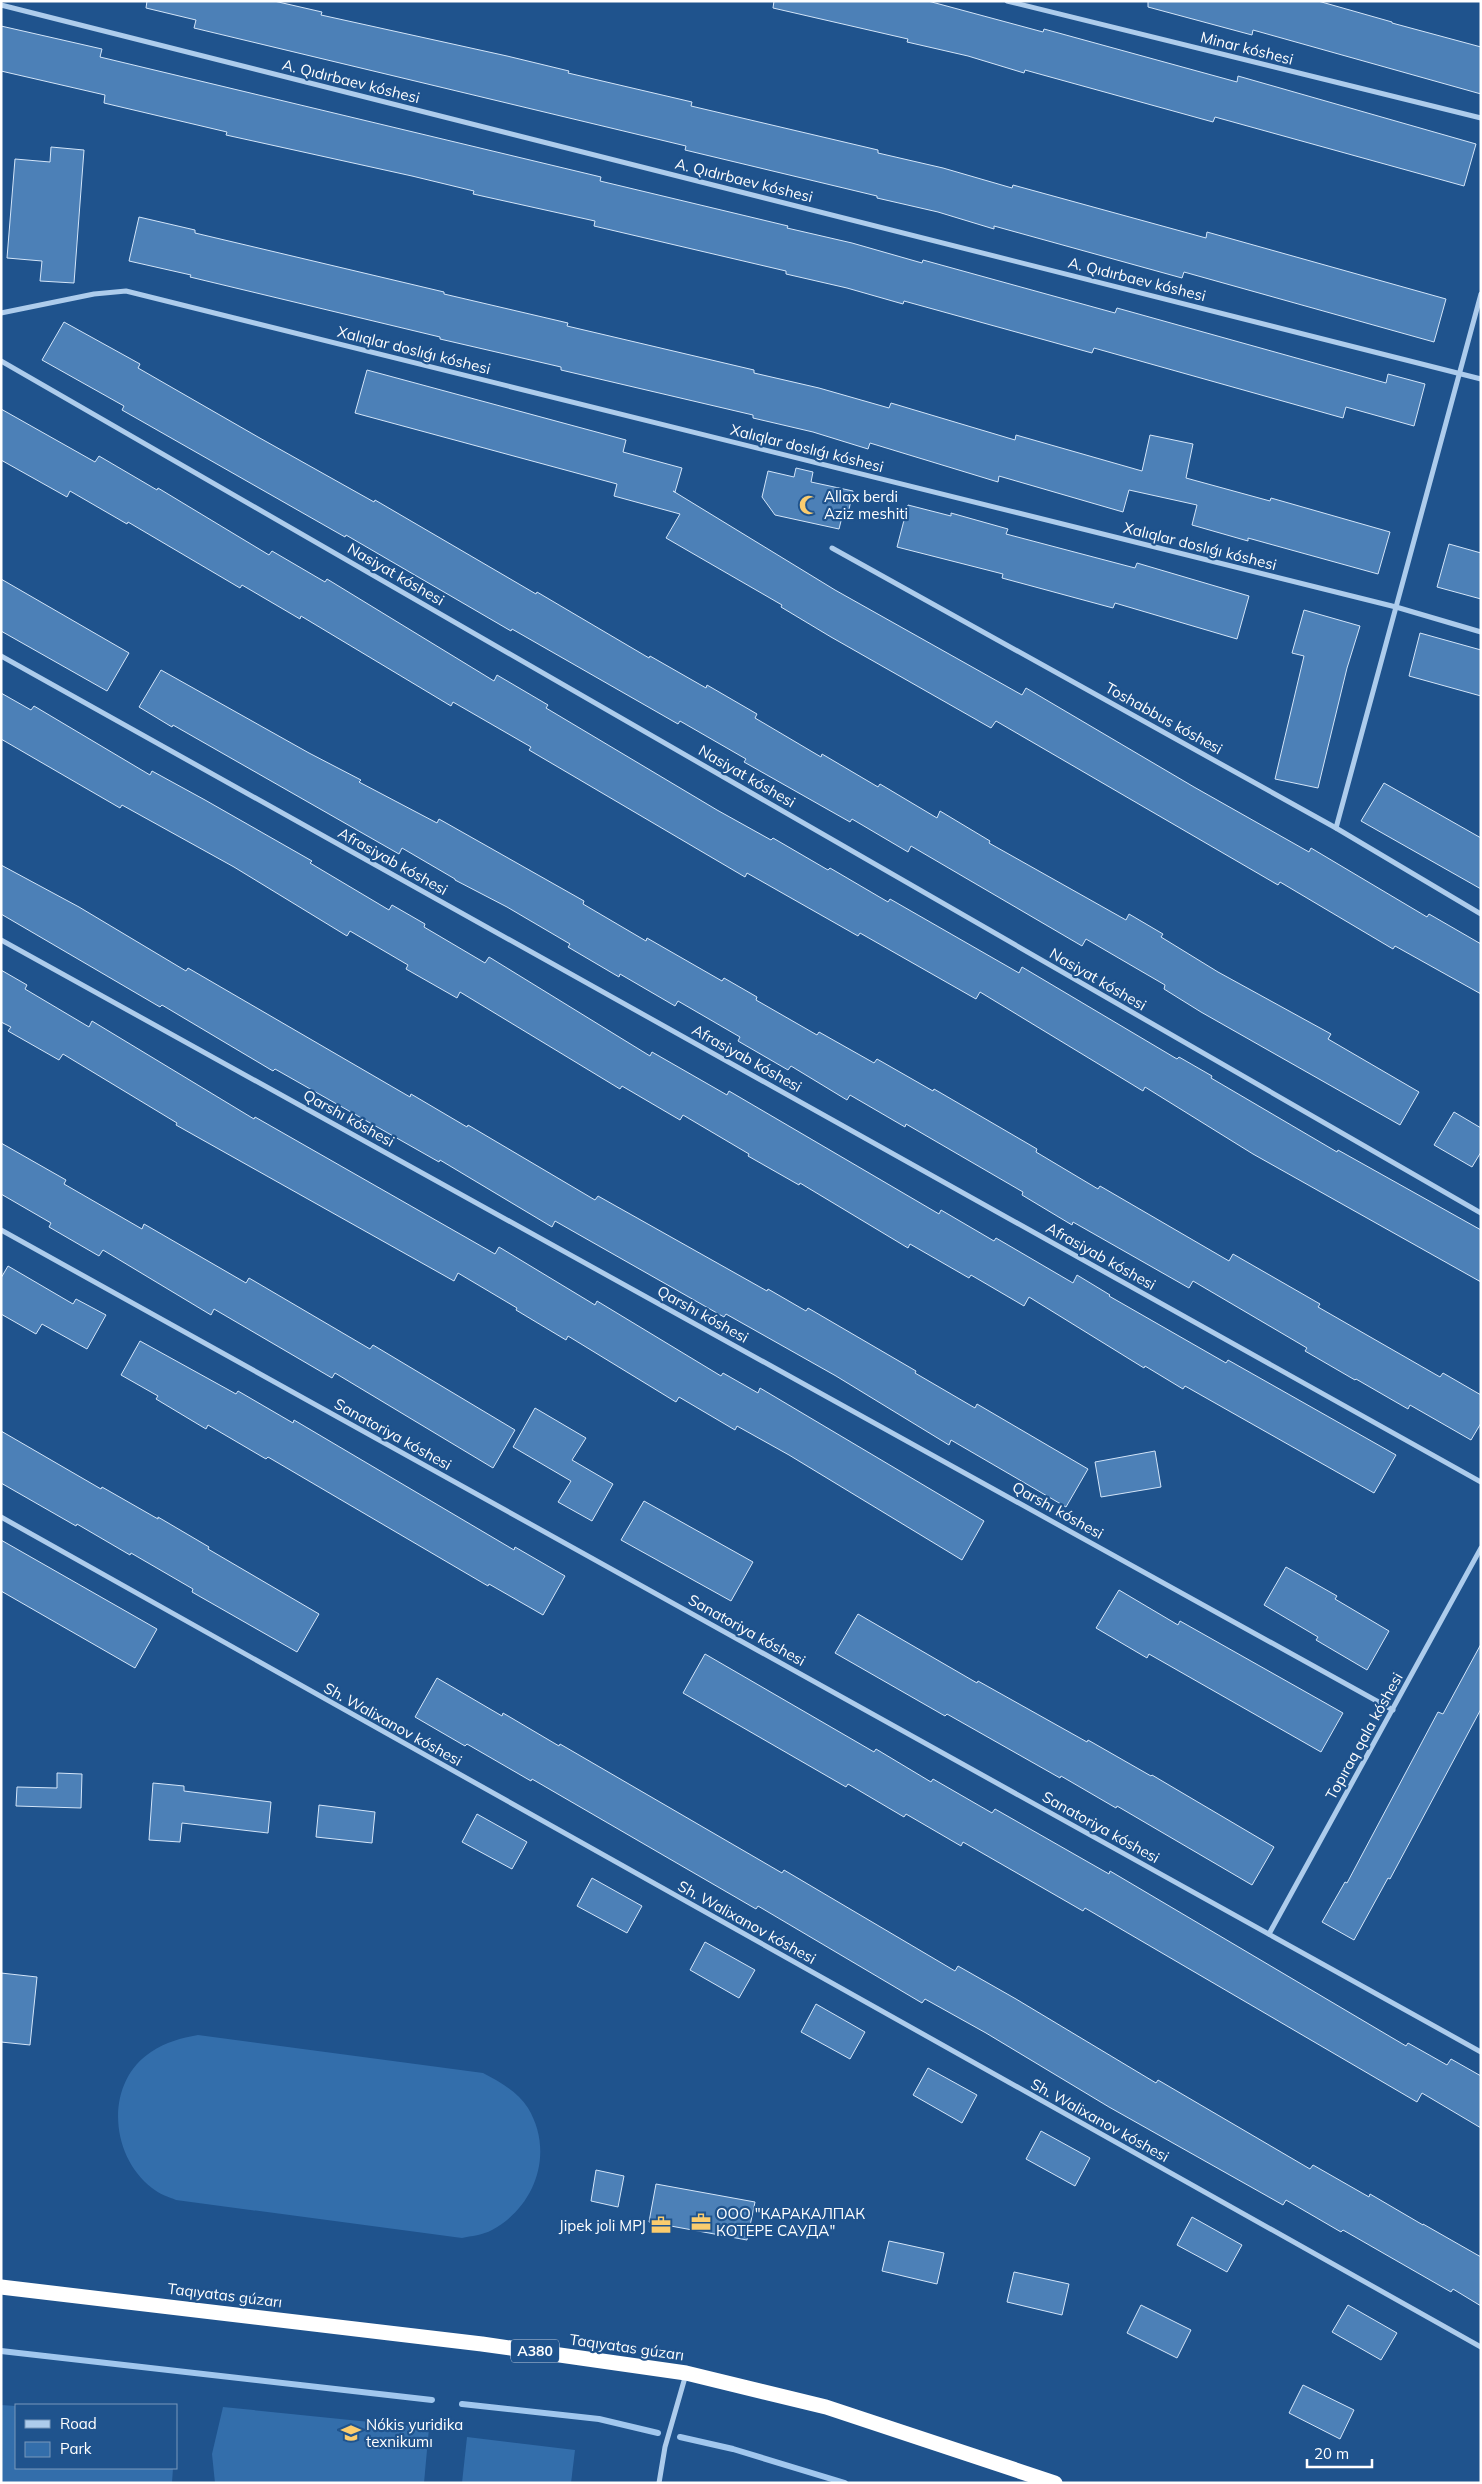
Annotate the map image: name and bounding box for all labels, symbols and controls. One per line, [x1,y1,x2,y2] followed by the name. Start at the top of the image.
[1199,27,1295,69] street label: Minar kóshesi
[280,55,422,107] street label: A. Qıdırbaev kóshesi
[673,154,815,206] street label: A. Qıdırbaev kóshesi
[1066,253,1208,305] street label: A. Qıdırbaev kóshesi
[336,322,492,378] street label: Xalıqlar doslıǵı kóshesi
[729,420,885,476] street label: Xalıqlar doslıǵı kóshesi
[824,487,908,523] place label: Allax berdi Aziz meshiti
[798,494,820,516] mosque icon: Allax berdi Aziz meshiti
[1122,518,1278,574] street label: Xalıqlar doslıǵı kóshesi
[344,539,448,609] street label: Nasiyat kóshesi
[1102,678,1226,758] street label: Toshabbus kóshesi
[695,741,799,811] street label: Nasiyat kóshesi
[335,823,451,899] street label: Afrasiyab kóshesi
[1046,944,1150,1014] street label: Nasiyat kóshesi
[689,1020,805,1096] street label: Afrasiyab kóshesi
[300,1085,398,1151] street label: Qarshı kóshesi
[1043,1218,1159,1294] street label: Afrasiyab kóshesi
[654,1281,752,1347] street label: Qarshı kóshesi
[331,1394,455,1474] street label: Sanatoriya kóshesi
[1009,1477,1107,1543] street label: Qarshı kóshesi
[685,1590,809,1670] street label: Sanatoriya kóshesi
[1321,1669,1407,1803] street label: Topıraq qala kóshesi
[321,1678,465,1770] street label: Sh. Walixanov kóshesi
[1039,1787,1163,1867] street label: Sanatoriya kóshesi
[675,1876,819,1968] street label: Sh. Walixanov kóshesi
[1028,2074,1172,2166] street label: Sh. Walixanov kóshesi
[716,2204,865,2240] place label: ООО "КАРАКАЛПАК КОТЕРЕ САУДА"
[690,2211,712,2233] office icon: ООО "КАРАКАЛПАК КОТЕРЕ САУДА"
[650,2214,672,2236] office icon: Jipek joli MPJ
[559,2216,646,2235] place label: Jipek joli MPJ
[167,2279,283,2311] street label: Taqıyatas gúzarı
[569,2330,685,2364] street label: Taqıyatas gúzarı
[511,2340,559,2362] road number: A380
[15,2404,178,2469] legend
[60,2414,97,2433] text: Road
[366,2415,463,2451] place label: Nókis yuridika texnikumı
[340,2422,362,2444] school or university icon: Nókis yuridika texnikumı
[1307,2436,1372,2468] scale bar
[60,2439,92,2458] text: Park
[1314,2444,1349,2463] text: 20 m

